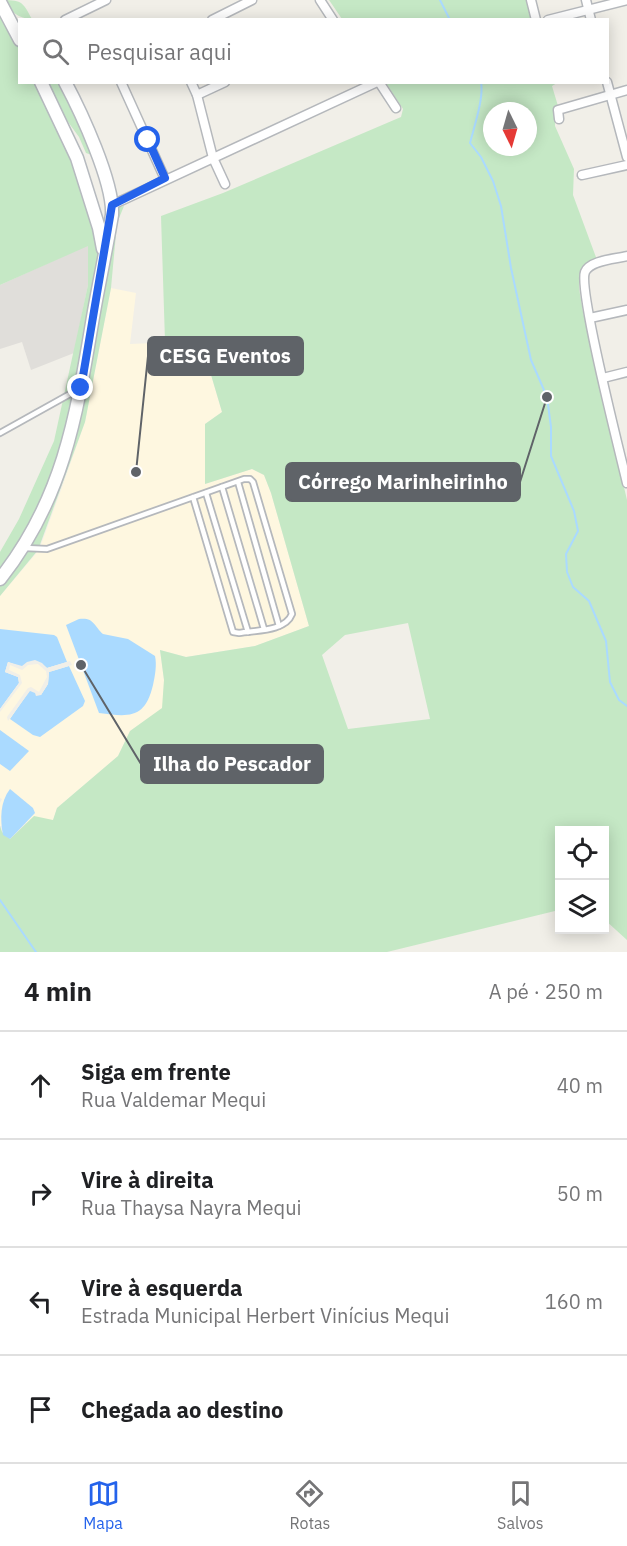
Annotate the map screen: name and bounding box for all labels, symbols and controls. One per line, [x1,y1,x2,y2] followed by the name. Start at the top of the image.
[18,18,609,84] search box
[39,35,72,68] icon: search
[87,37,232,66] text: Pesquisar aqui
[483,102,537,156] north arrow
[134,126,160,152] route start
[148,337,303,375] callout: CESG Eventos
[159,342,291,369] text: CESG Eventos
[67,374,93,400] route end
[286,463,520,501] callout: Córrego Marinheirinho
[298,468,508,495] text: Córrego Marinheirinho
[141,745,323,783] callout: Ilha do Pescador
[153,750,311,777] text: Ilha do Pescador
[555,826,609,934] map controls
[555,826,609,880] button: locate
[555,880,609,934] button: layers
[24,974,92,1008] text: 4 min
[489,978,603,1005] text: A pé · 250 m
[81,1057,231,1086] text: Siga em frente
[24,1069,57,1102] icon: ahead
[557,1072,603,1099] text: 40 m
[81,1086,266,1113] text: Rua Valdemar Mequi
[81,1165,214,1194] text: Vire à direita
[24,1177,57,1210] icon: right
[557,1180,603,1207] text: 50 m
[81,1194,302,1221] text: Rua Thaysa Nayra Mequi
[81,1273,243,1302] text: Vire à esquerda
[24,1285,57,1318] icon: left
[545,1288,603,1315] text: 160 m
[81,1302,449,1329] text: Estrada Municipal Herbert Vinícius Mequi
[24,1393,57,1426] icon: arrive
[81,1395,284,1424] text: Chegada ao destino
[83,1477,123,1533] tab: Mapa
[289,1477,330,1533] tab: Rotas
[497,1477,544,1533] tab: Salvos

